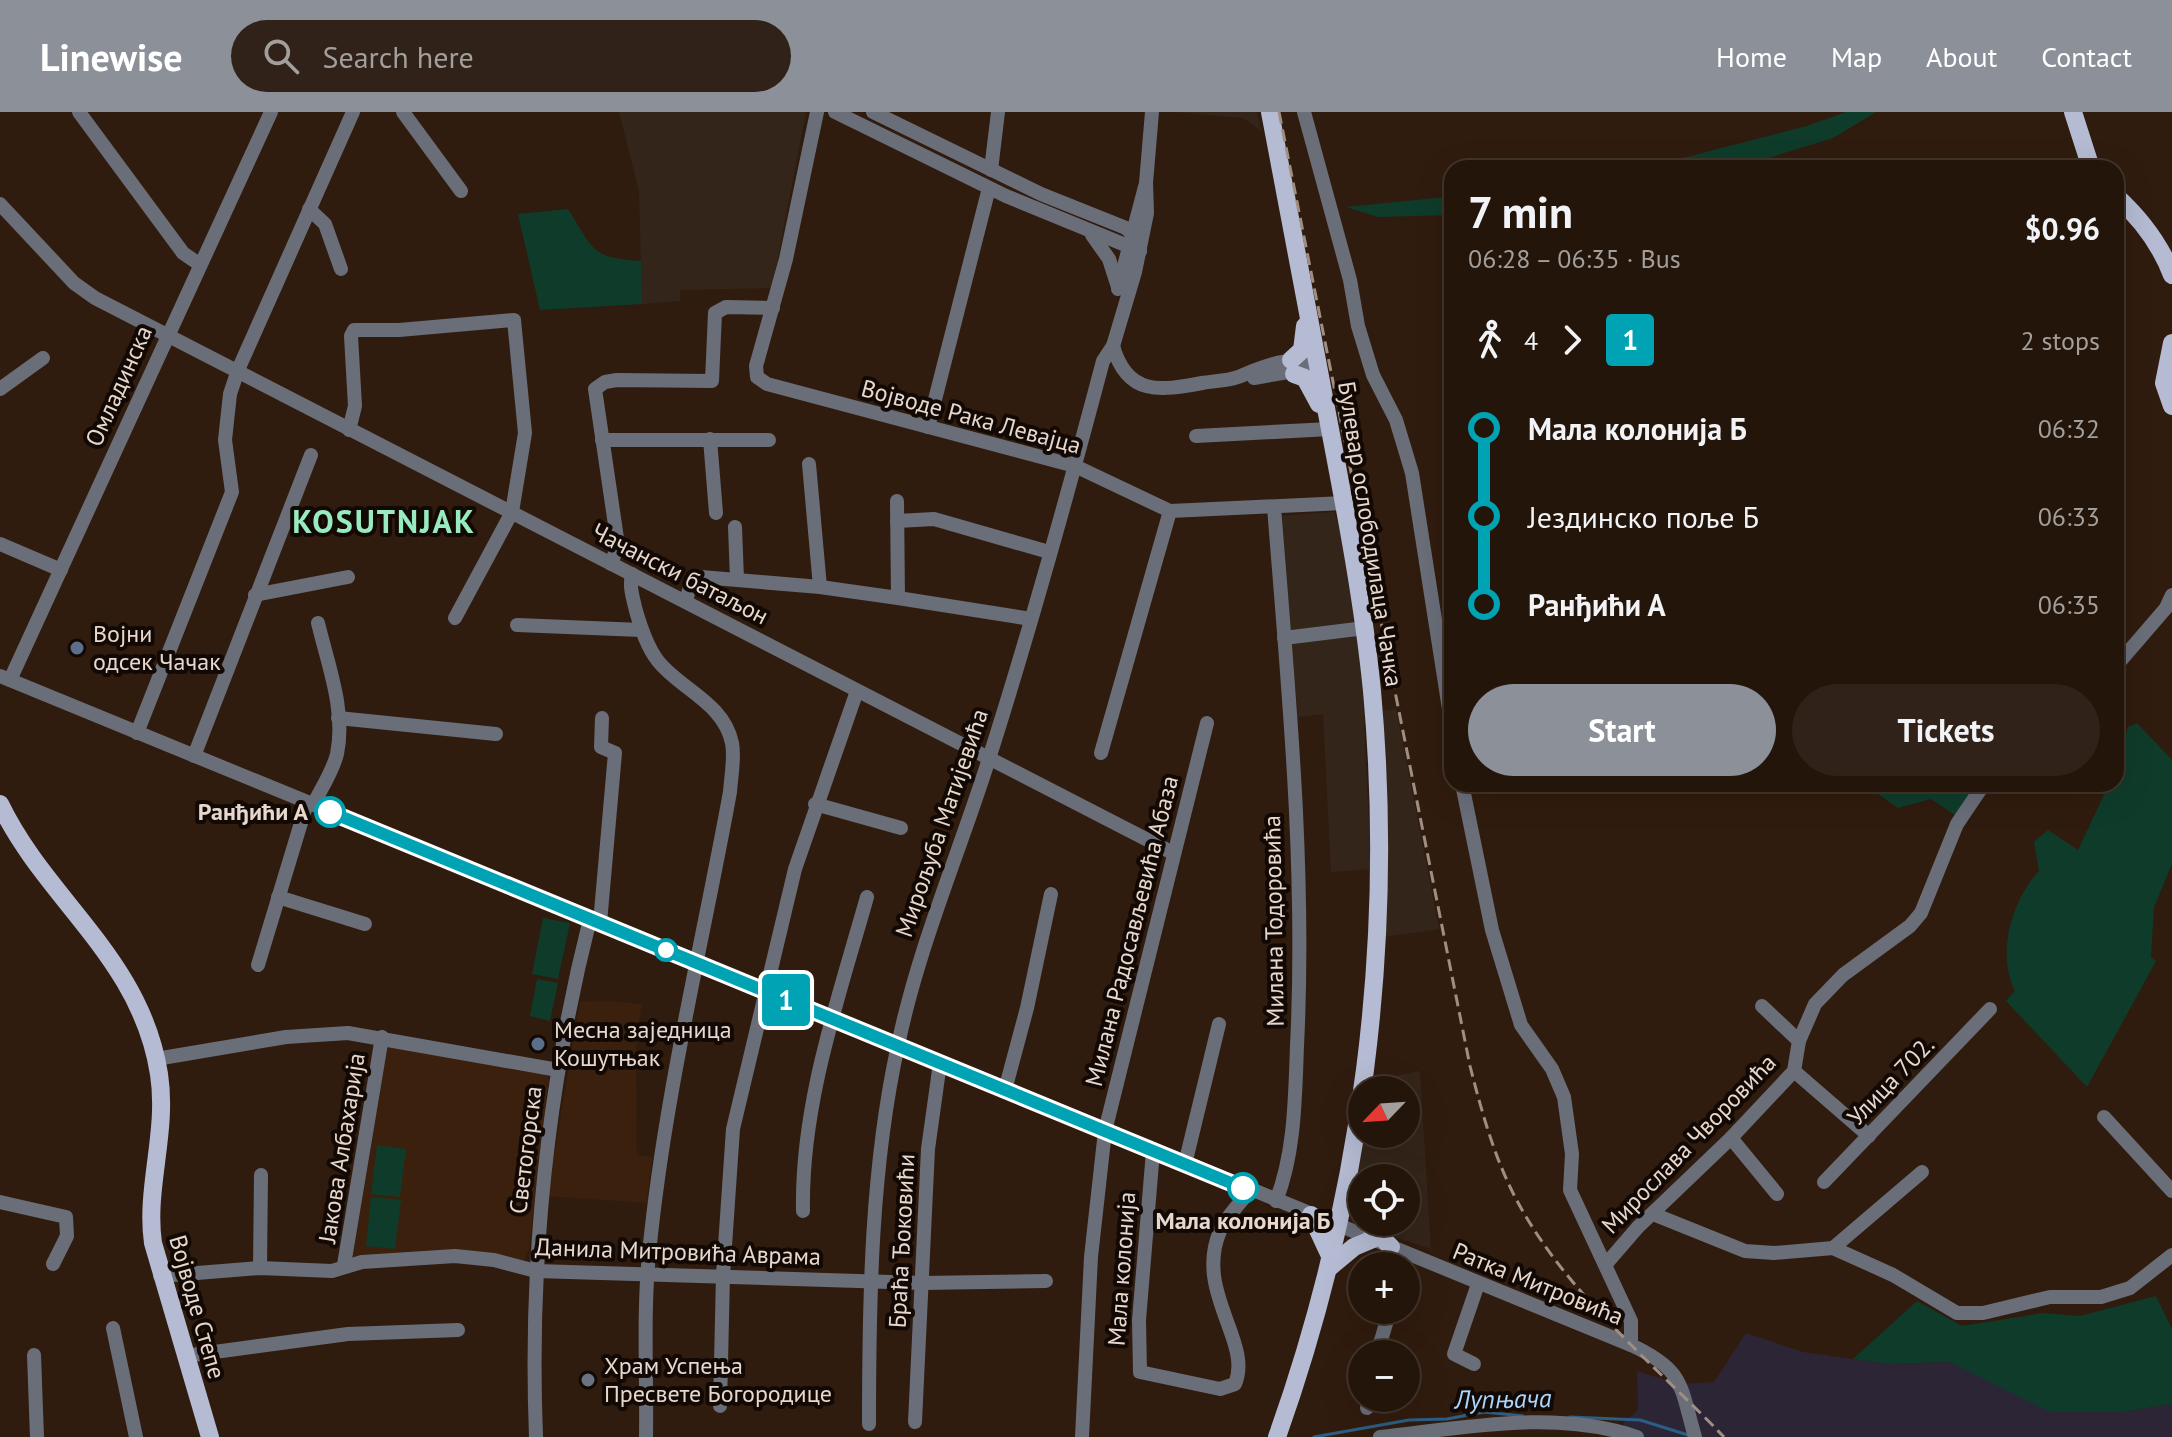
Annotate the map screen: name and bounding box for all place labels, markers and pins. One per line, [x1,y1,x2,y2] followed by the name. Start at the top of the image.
[93,618,221,677] place label: Војни одсек Чачак
[68,639,86,657] marker: Војни одсек Чачак
[198,796,308,827] place label: Ранђићи А
[315,797,345,827] marker: Ранђићи А
[655,939,677,961] unlabelled marker
[554,1014,732,1073] place label: Месна заједница Кошутњак
[529,1035,547,1053] marker: Месна заједница Кошутњак
[1228,1173,1258,1203] marker: Мала колонија Б
[1155,1205,1331,1236] place label: Мала колонија Б
[604,1350,832,1409] place label: Храм Успења Пресвете Богородице
[579,1371,597,1389] marker: Храм Успења Пресвете Богородице

